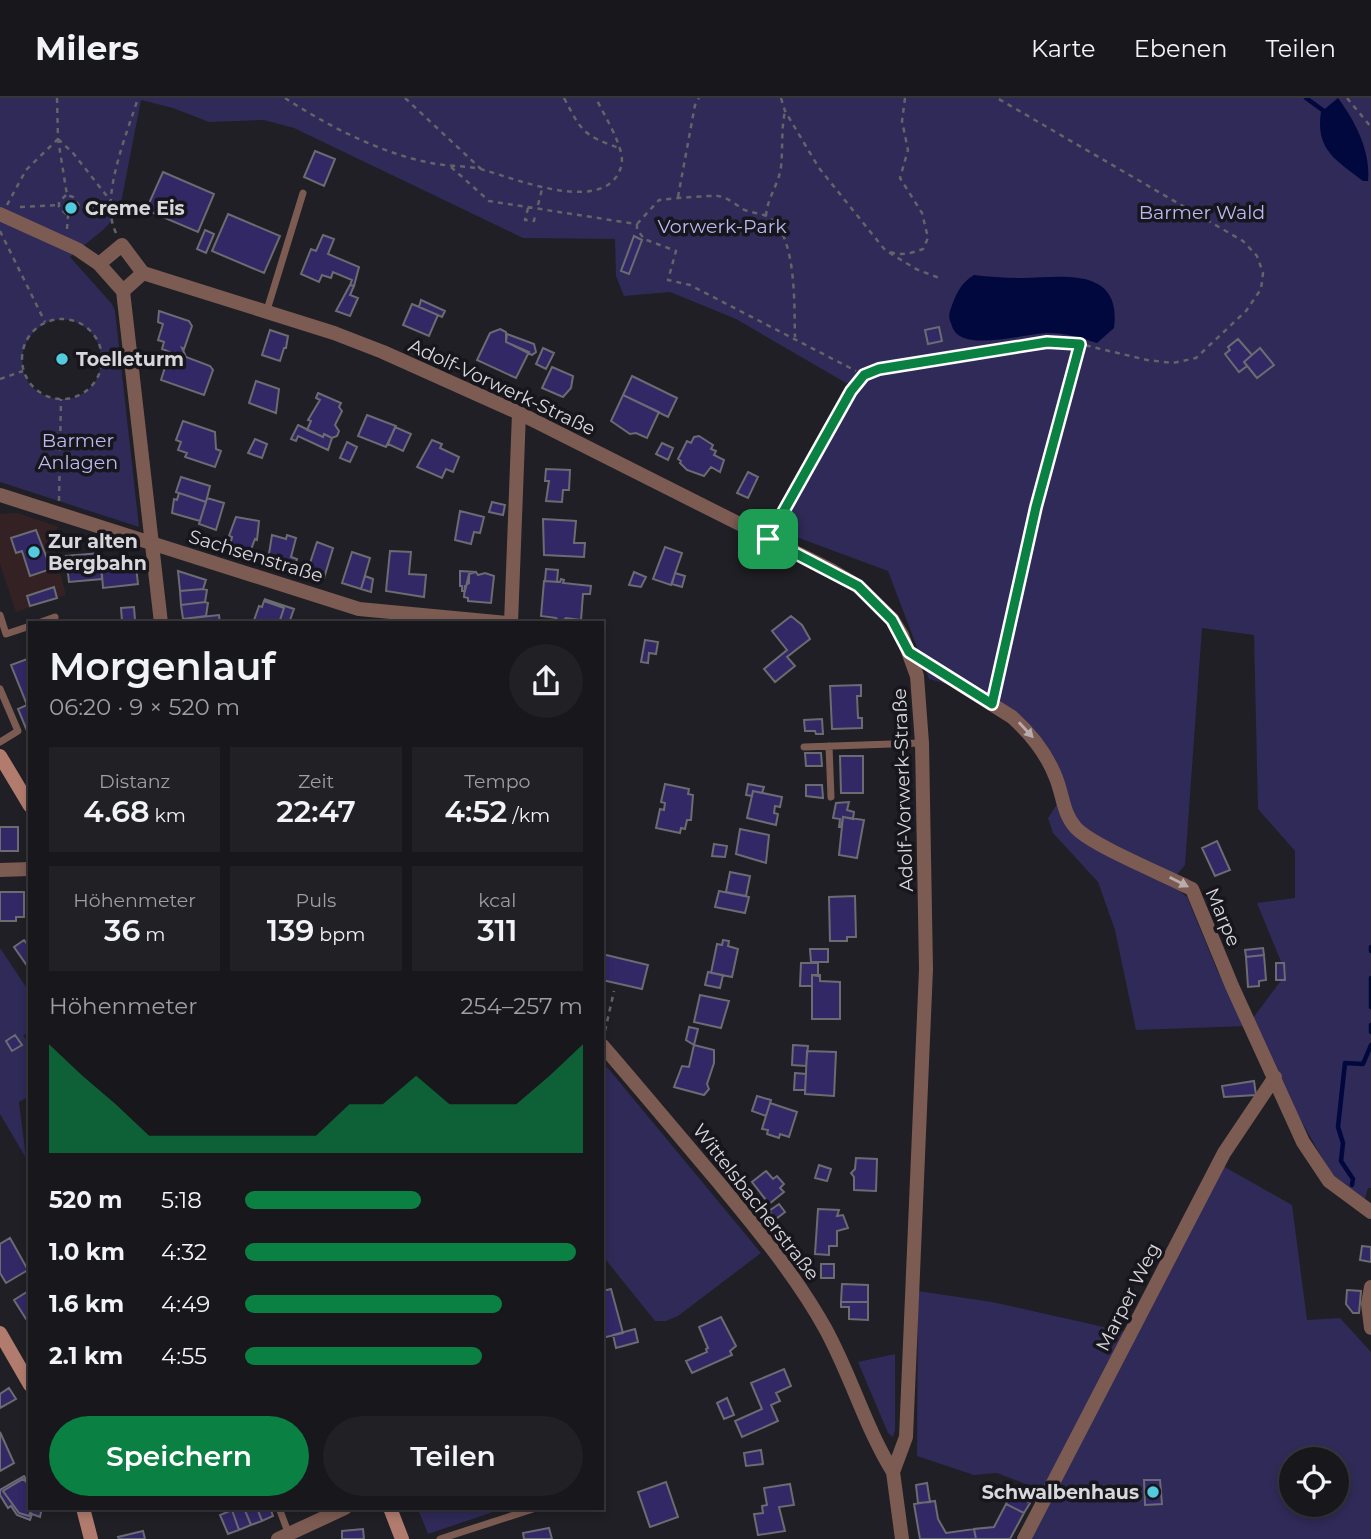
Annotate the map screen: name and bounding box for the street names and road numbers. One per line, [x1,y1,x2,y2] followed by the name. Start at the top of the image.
[405,334,599,440] street label: Adolf-Vorwerk-Straße
[186,525,326,587] street label: Sachsenstraße
[888,688,918,892] street label: Adolf-Vorwerk-Straße
[1200,884,1246,950] street label: Marpe
[688,1119,824,1285] street label: Wittelsbacherstraße
[1091,1239,1165,1355] street label: Marper Weg

